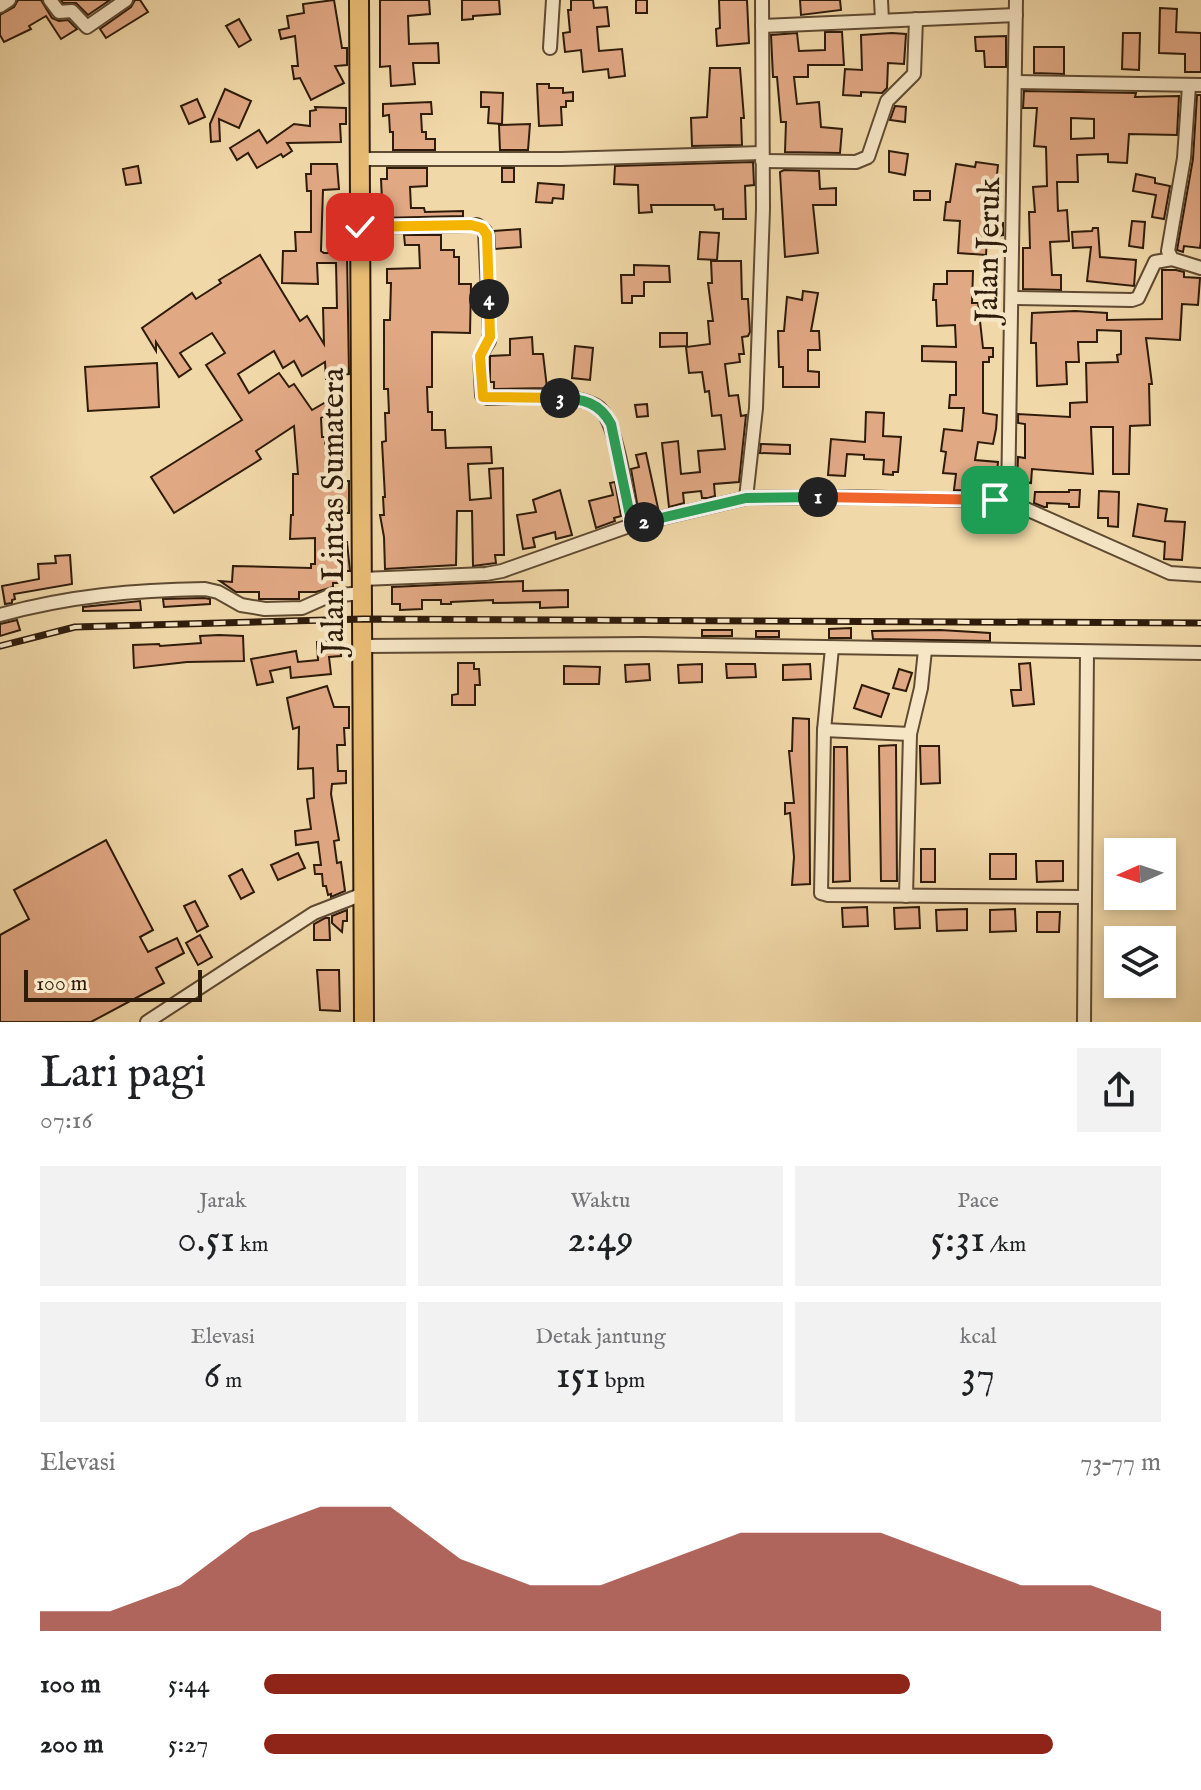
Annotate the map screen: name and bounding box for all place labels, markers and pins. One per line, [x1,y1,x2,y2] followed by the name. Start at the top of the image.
[326,193,394,261] pin
[469,279,509,319] pin: 4
[540,378,580,418] pin: 3
[961,466,1029,534] pin
[798,477,838,517] pin: 1
[624,502,664,542] pin: 2

